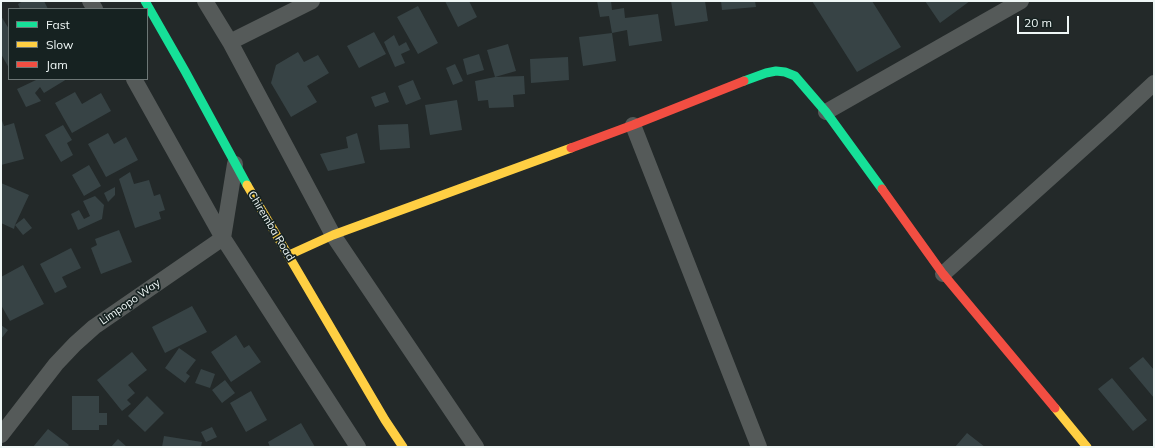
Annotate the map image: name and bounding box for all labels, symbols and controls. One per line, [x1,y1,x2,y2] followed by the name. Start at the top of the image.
[8,8,148,80] legend
[1019,8,1071,34] scale bar
[1024,15,1052,30] text: 20 m
[46,17,70,32] text: Fast
[46,37,74,52] text: Slow
[46,57,68,72] text: Jam
[245,189,297,263] street label: Chiremba Road
[97,276,163,328] street label: Limpopo Way

